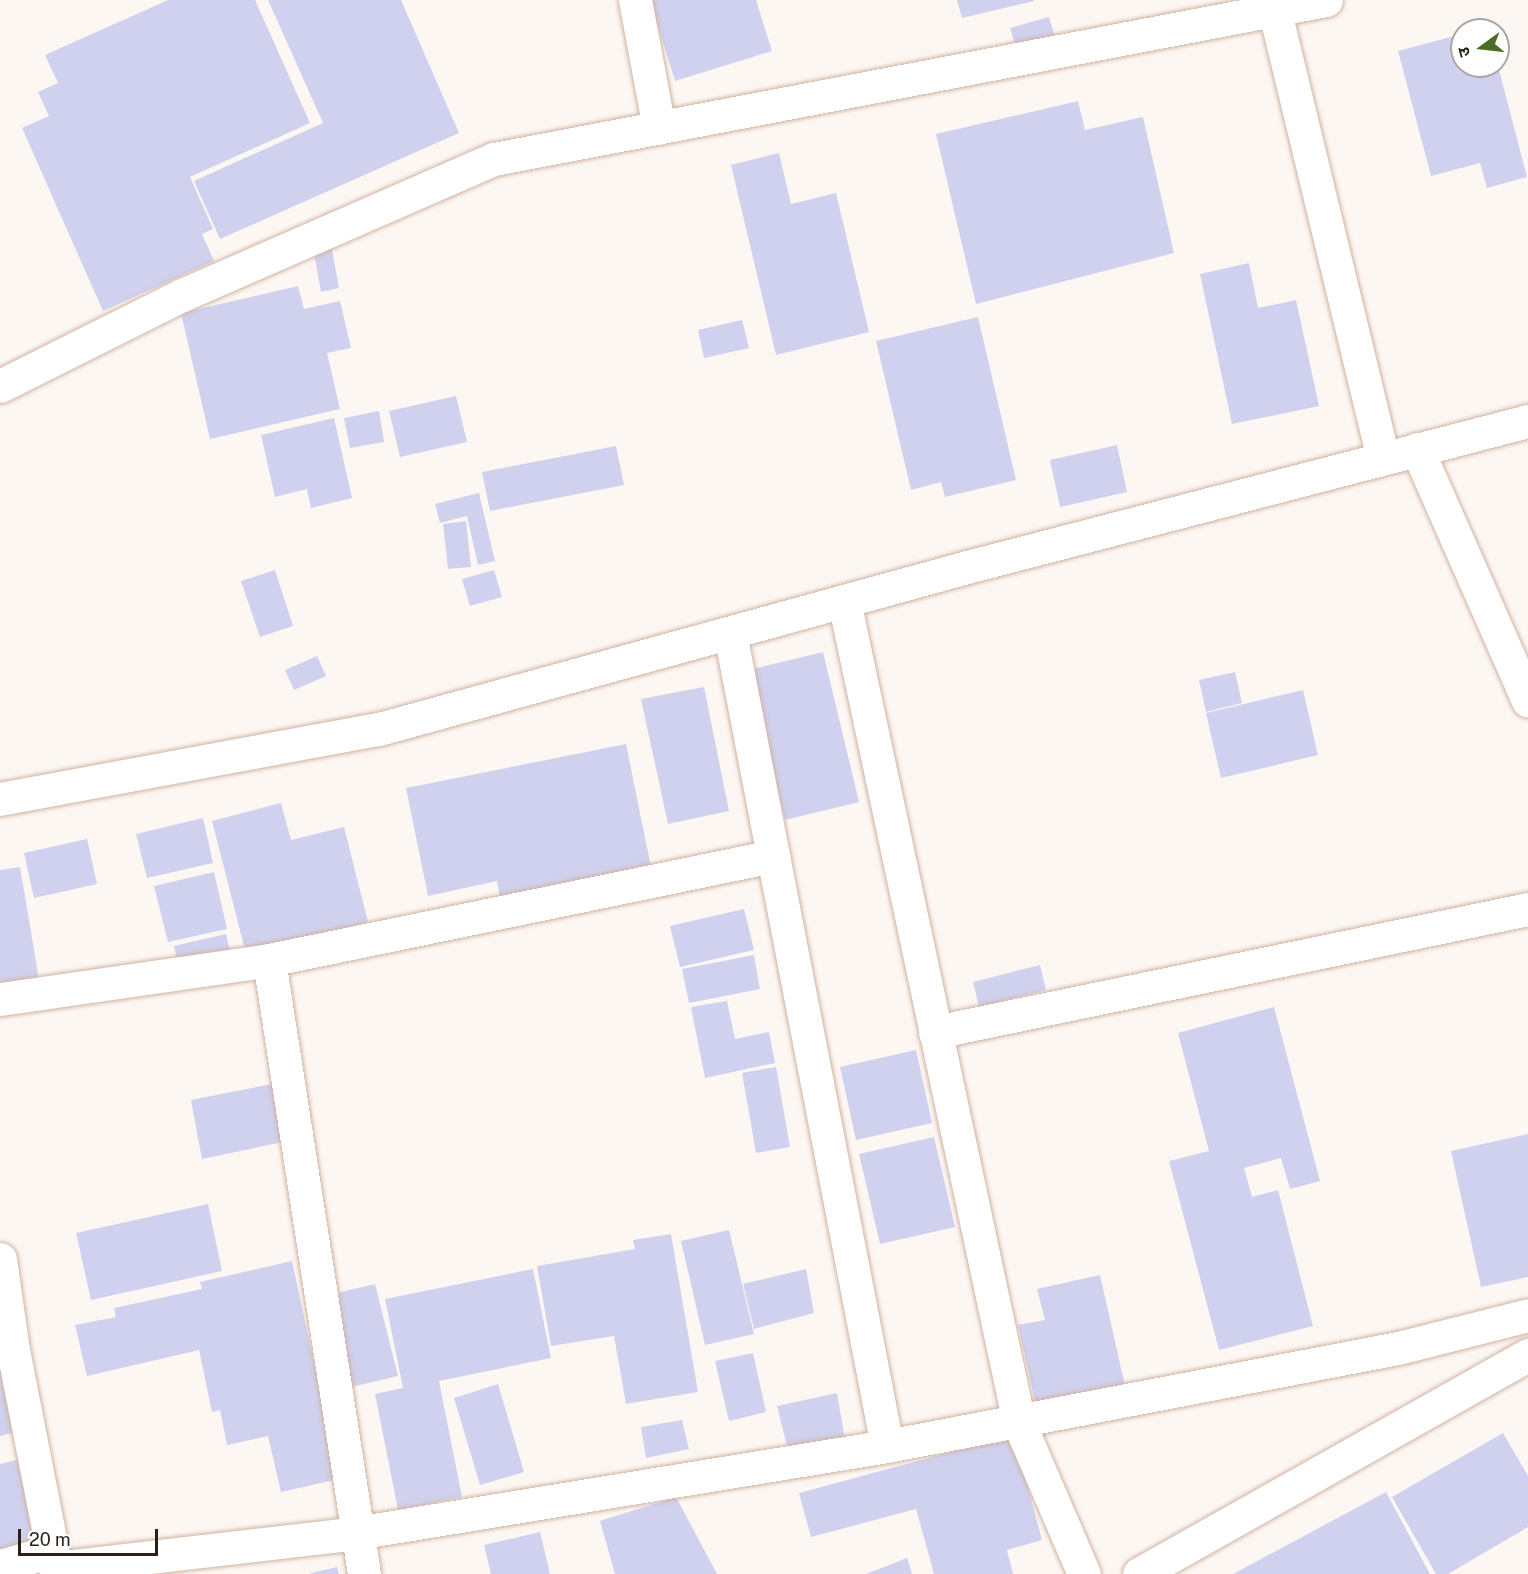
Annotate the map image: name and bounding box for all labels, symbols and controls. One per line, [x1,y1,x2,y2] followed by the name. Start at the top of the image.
[1450,18,1510,78] north arrow
[1454,45,1474,59] text: उ
[21,1517,160,1555] scale bar
[29,1529,71,1550] text: 20 m

